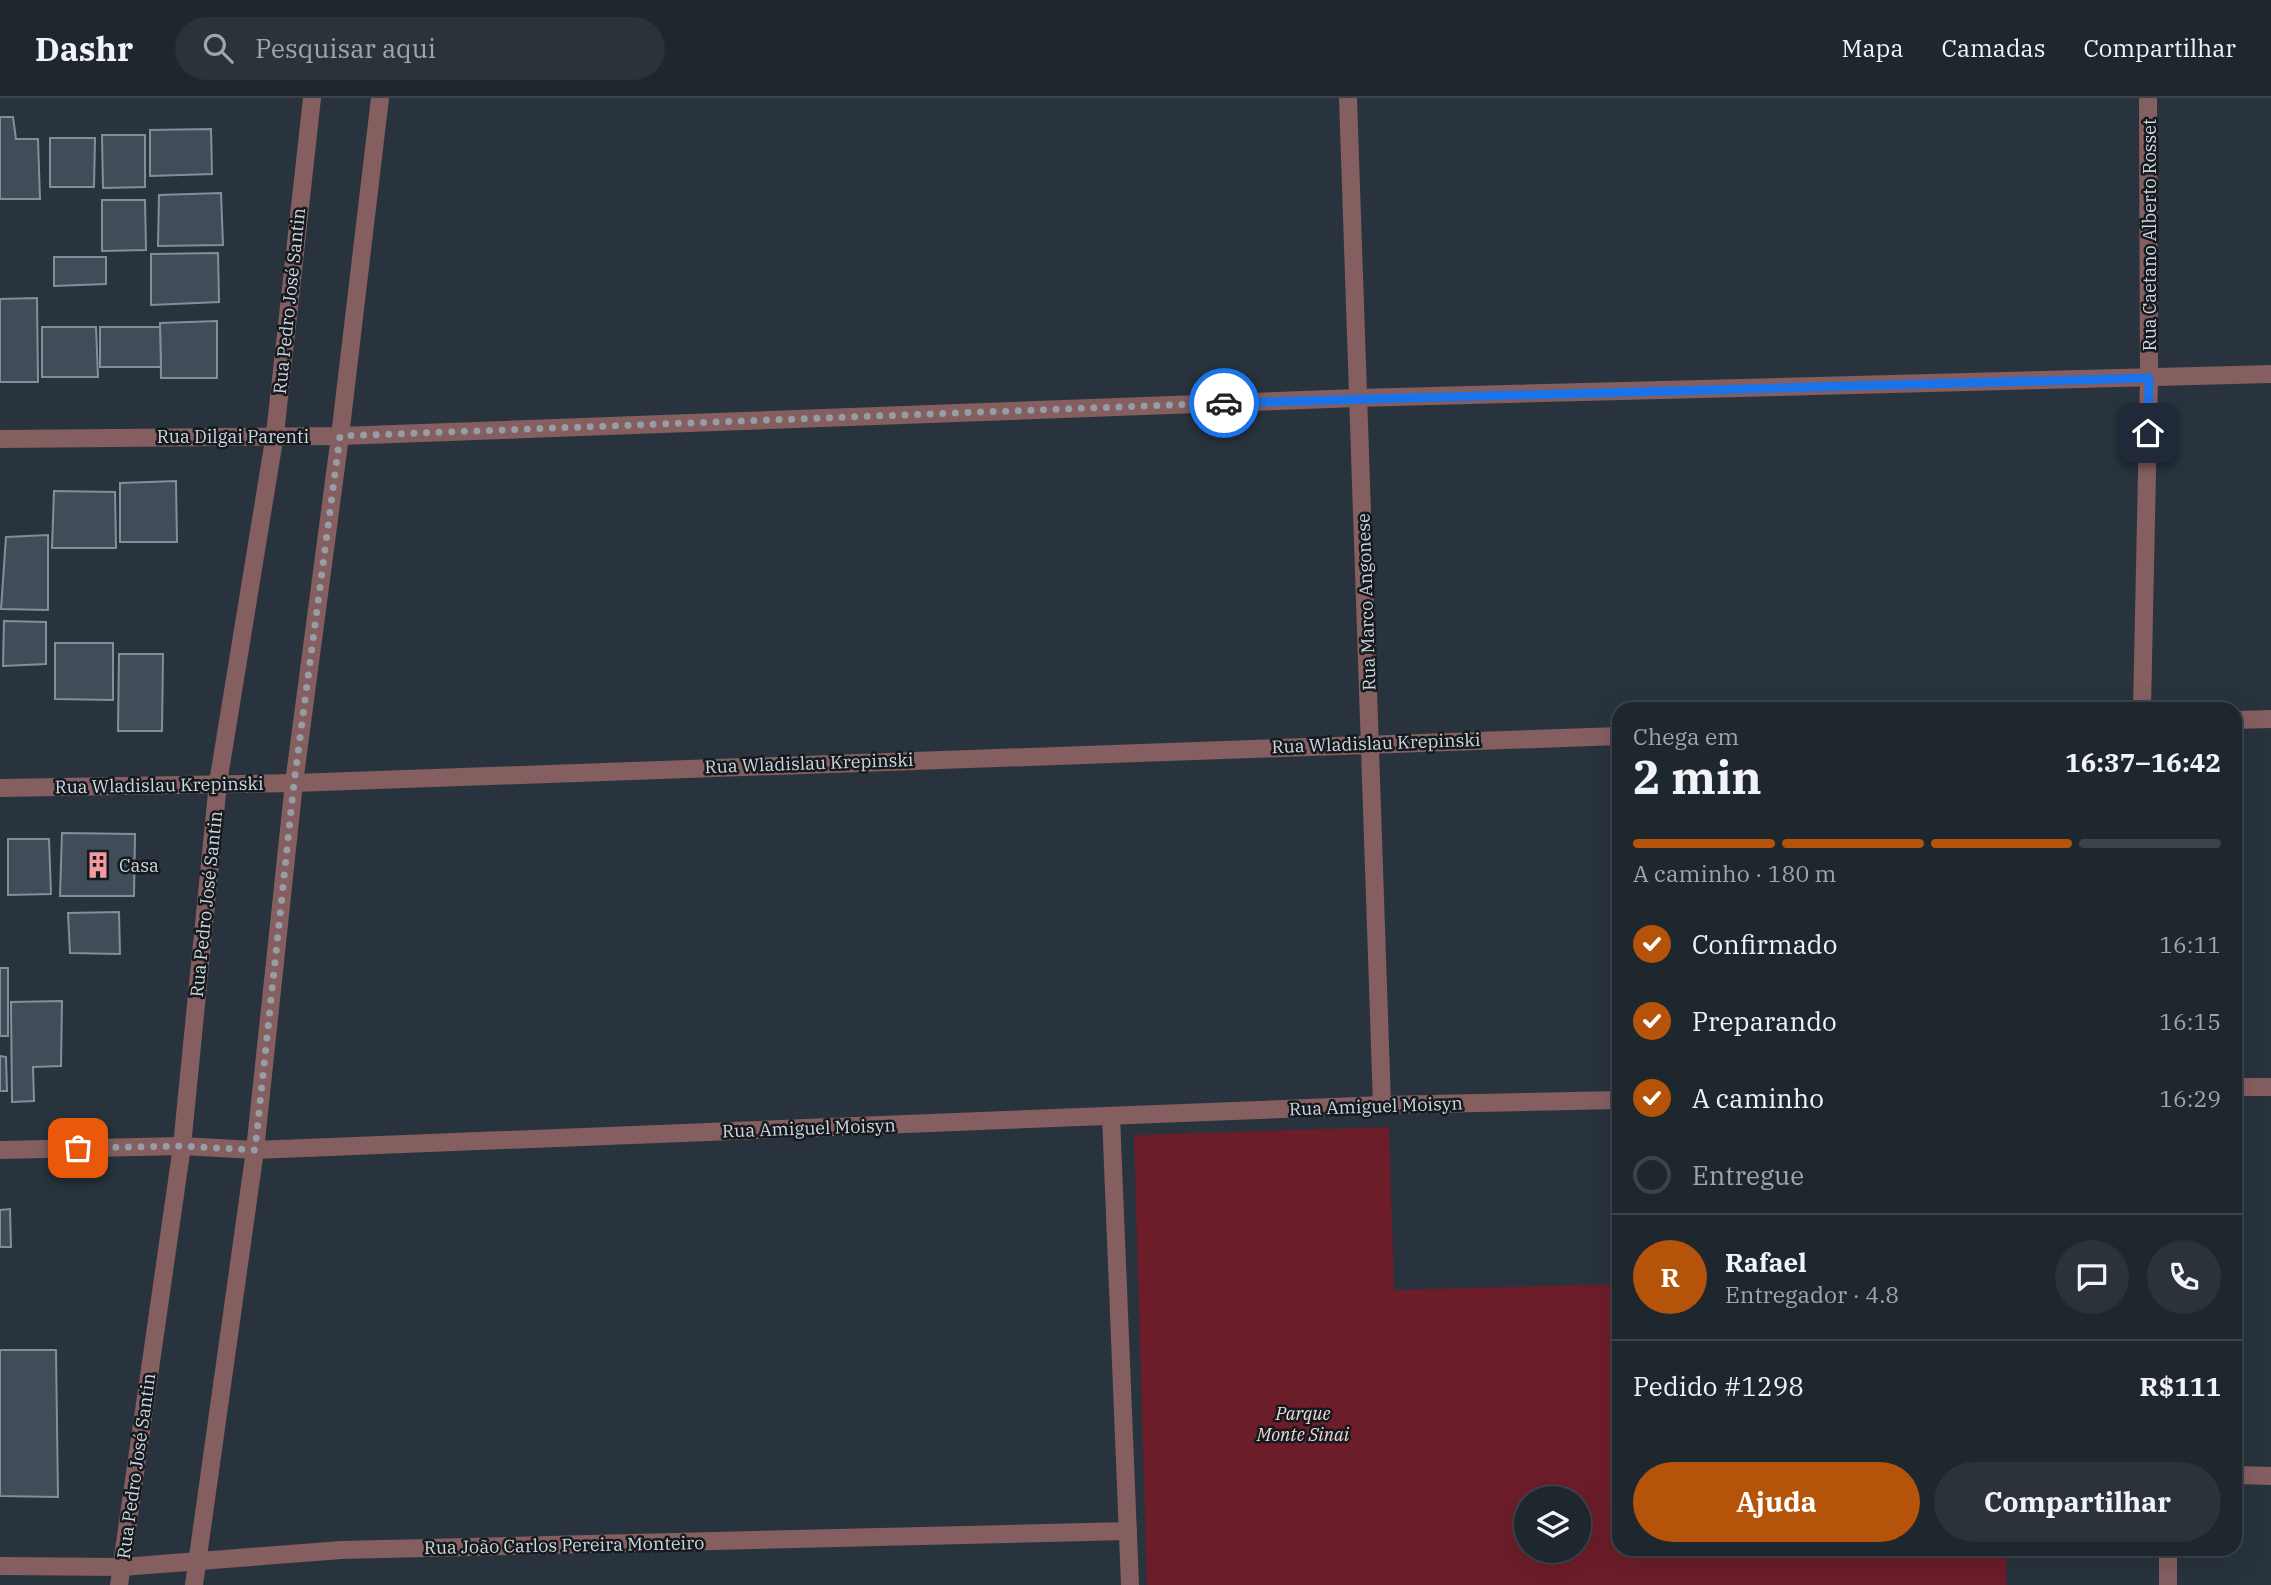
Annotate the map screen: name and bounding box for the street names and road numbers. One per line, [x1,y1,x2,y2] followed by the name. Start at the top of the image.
[2138,119,2161,351] street label: Rua Caetano Alberto Rosset
[268,207,310,395] street label: Rua Pedro José Santin
[157,425,309,448] street label: Rua Dilgai Parenti
[1351,513,1381,691] street label: Rua Marco Angonese
[1271,728,1481,758] street label: Rua Wladislau Krepinski
[704,748,914,778] street label: Rua Wladislau Krepinski
[54,772,264,798] street label: Rua Wladislau Krepinski
[185,810,227,998] street label: Rua Pedro José Santin
[1289,1091,1463,1121] street label: Rua Amiguel Moisyn
[722,1113,896,1143] street label: Rua Amiguel Moisyn
[112,1372,160,1560] street label: Rua Pedro José Santin
[424,1531,704,1559] street label: Rua João Carlos Pereira Monteiro

